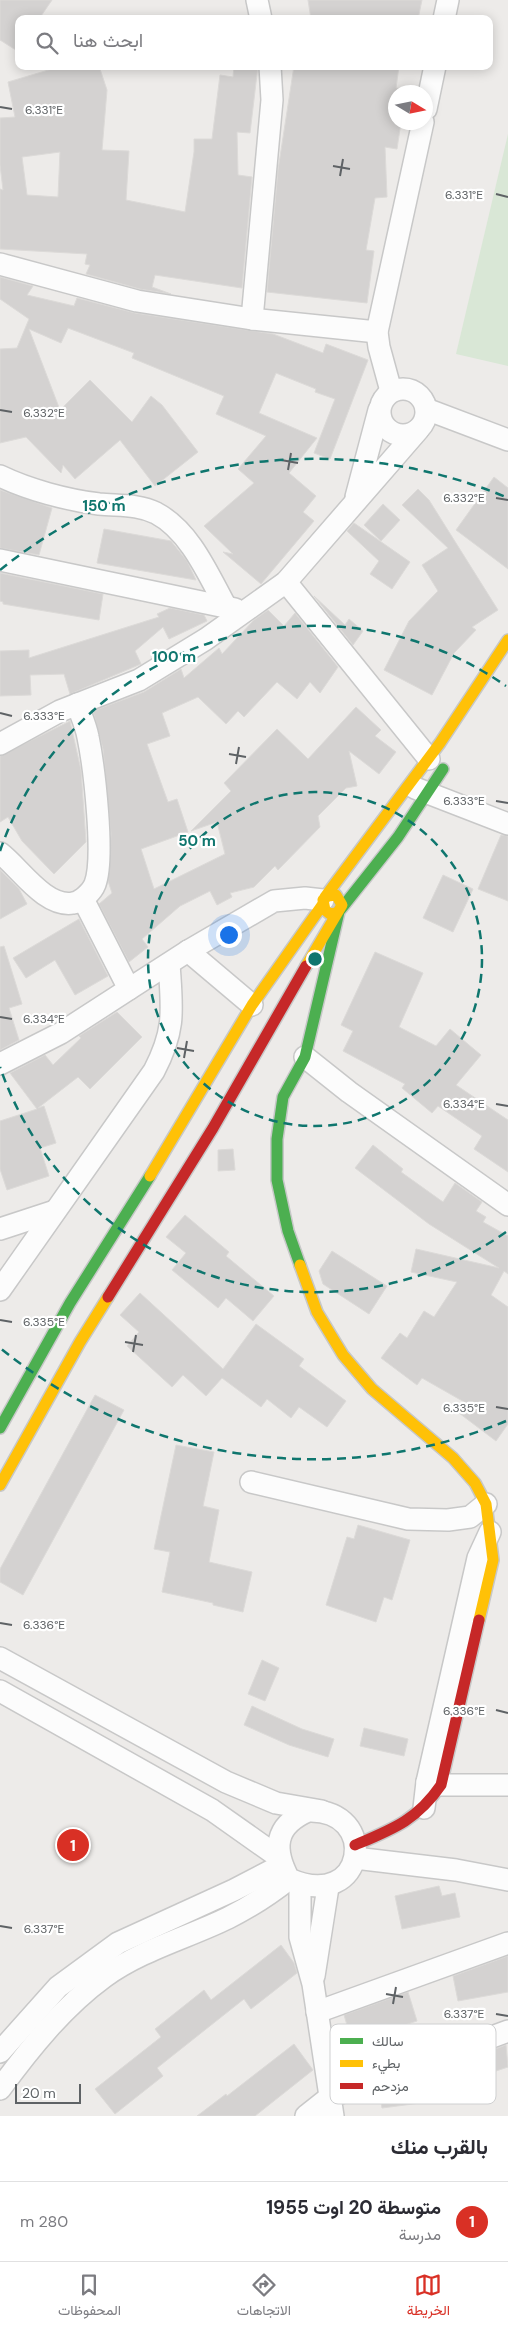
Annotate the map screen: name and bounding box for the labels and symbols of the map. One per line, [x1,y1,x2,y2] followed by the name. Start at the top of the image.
[388,85,433,130] north arrow
[25,102,63,118] text: 6.331°E
[445,187,483,203] text: 6.331°E
[23,405,65,421] text: 6.332°E
[443,490,485,506] text: 6.332°E
[83,496,126,516] text: 150 m
[152,647,196,667] text: 100 m
[23,708,65,724] text: 6.333°E
[443,793,485,809] text: 6.333°E
[178,831,216,851] text: 50 m
[216,922,242,948] your location
[306,950,324,968] centre of rings
[23,1011,65,1027] text: 6.334°E
[443,1096,485,1112] text: 6.334°E
[23,1314,65,1330] text: 6.335°E
[443,1400,485,1416] text: 6.335°E
[23,1617,65,1633] text: 6.336°E
[443,1703,485,1719] text: 6.336°E
[57,1826,89,1864] pin: 1
[24,1921,65,1937] text: 6.337°E
[444,2006,485,2022] text: 6.337°E
[330,2024,496,2104] legend
[372,2032,403,2050] text: سالك
[372,2054,400,2075] text: بطيء
[372,2077,409,2095] text: مزدحم
[15,2081,81,2104] scale bar

